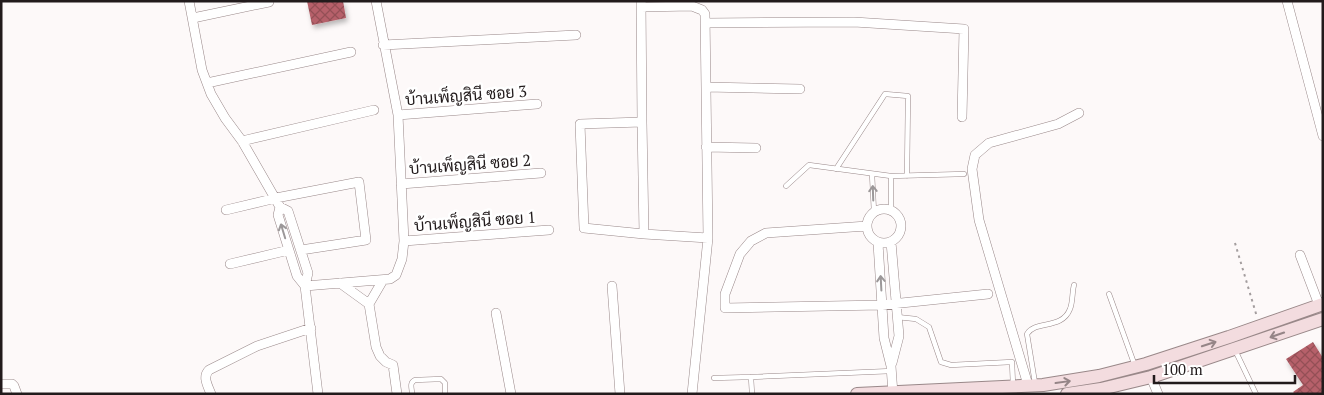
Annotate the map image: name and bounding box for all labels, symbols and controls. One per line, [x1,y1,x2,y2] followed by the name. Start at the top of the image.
[404,78,528,110] street label: บ้านเพ็ญสินี ซอย 3
[408,147,532,179] street label: บ้านเพ็ญสินี ซอย 2
[868,185,878,202] one-way arrow
[413,204,537,236] street label: บ้านเพ็ญสินี ซอย 1
[278,223,288,239] one-way arrow
[876,275,885,291] one-way arrow
[1269,331,1285,340] one-way arrow
[1201,339,1217,348] one-way arrow
[1154,352,1295,384] scale bar
[1162,359,1203,379] text: 100 m
[1055,376,1071,386] one-way arrow

